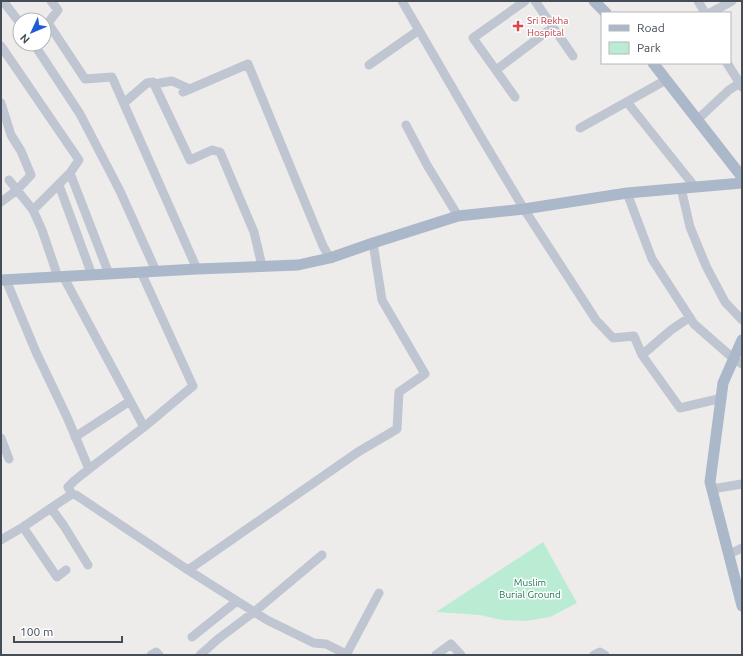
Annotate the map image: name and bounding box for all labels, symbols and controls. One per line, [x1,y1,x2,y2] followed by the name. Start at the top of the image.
[12,12,52,52] north arrow
[601,12,731,64] legend
[527,15,568,38] place label: Sri Rekha Hospital
[512,20,524,32] marker: Sri Rekha Hospital
[637,21,665,34] text: Road
[18,32,32,46] text: N
[637,41,661,54] text: Park
[499,577,561,600] park label: Muslim Burial Ground
[14,618,122,644] scale bar
[20,625,53,638] text: 100 m

